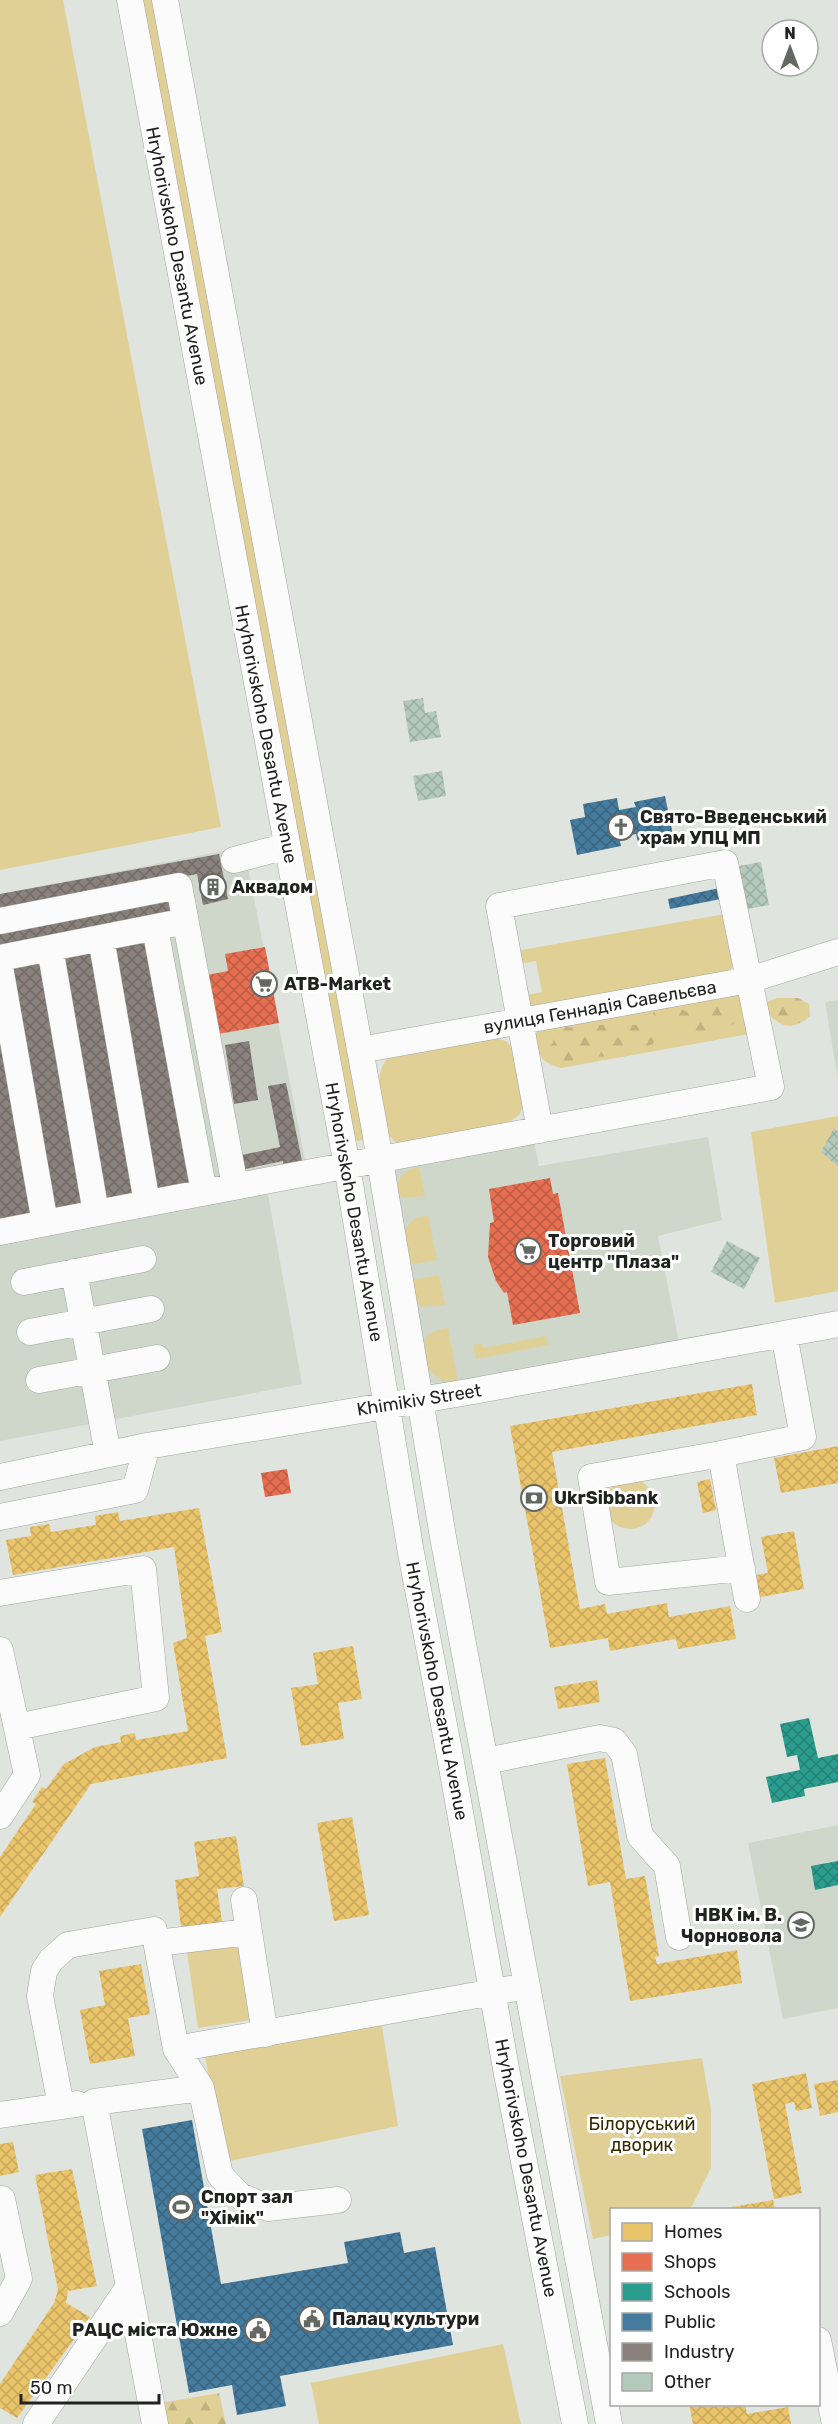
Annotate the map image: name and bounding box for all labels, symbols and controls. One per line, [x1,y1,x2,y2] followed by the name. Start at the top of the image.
[760,18,820,78] north arrow
[784,24,796,43] text: N
[141,125,213,387] street label: Hryhorivskoho Desantu Avenue
[230,603,302,865] street label: Hryhorivskoho Desantu Avenue
[640,806,827,849] place label: Свято-Введенський храм УПЦ МП
[606,812,636,842] church icon: Свято-Введенський храм УПЦ МП
[198,872,228,902] building icon: Аквадом
[232,876,313,898] place label: Аквадом
[249,969,279,999] supermarket icon: ATB-Market
[284,973,391,995] place label: ATB-Market
[482,976,718,1038] street label: вулиця Геннадія Савельєва
[320,1081,388,1343] street label: Hryhorivskoho Desantu Avenue
[548,1230,679,1273] place label: Торговий центр "Плаза"
[513,1236,543,1266] supermarket icon: Торговий центр "Плаза"
[355,1379,483,1421] street label: Khimikiv Street
[519,1483,549,1513] bank icon: UkrSibbank
[554,1487,659,1509] place label: UkrSibbank
[401,1560,473,1822] street label: Hryhorivskoho Desantu Avenue
[681,1904,782,1947] place label: НВК ім. В. Чорновола
[786,1910,816,1940] school or university icon: НВК ім. В. Чорновола
[490,2037,562,2299] street label: Hryhorivskoho Desantu Avenue
[588,2113,696,2156] park label: Білоруський дворик
[201,2186,293,2229] place label: Спорт зал "Хімік"
[166,2192,196,2222] sports icon: Спорт зал "Хімік"
[610,2208,820,2406] legend
[664,2221,722,2243] text: Homes
[664,2251,716,2273] text: Shops
[664,2281,730,2303] text: Schools
[297,2304,327,2334] public building icon: Палац культури
[332,2308,479,2330] place label: Палац культури
[664,2311,716,2333] text: Public
[243,2315,273,2345] public building icon: РАЦС міста Южне
[72,2319,238,2341] place label: РАЦС міста Южне
[664,2341,734,2363] text: Industry
[21,2367,159,2405] scale bar
[664,2371,711,2393] text: Other
[30,2377,73,2399] text: 50 m

